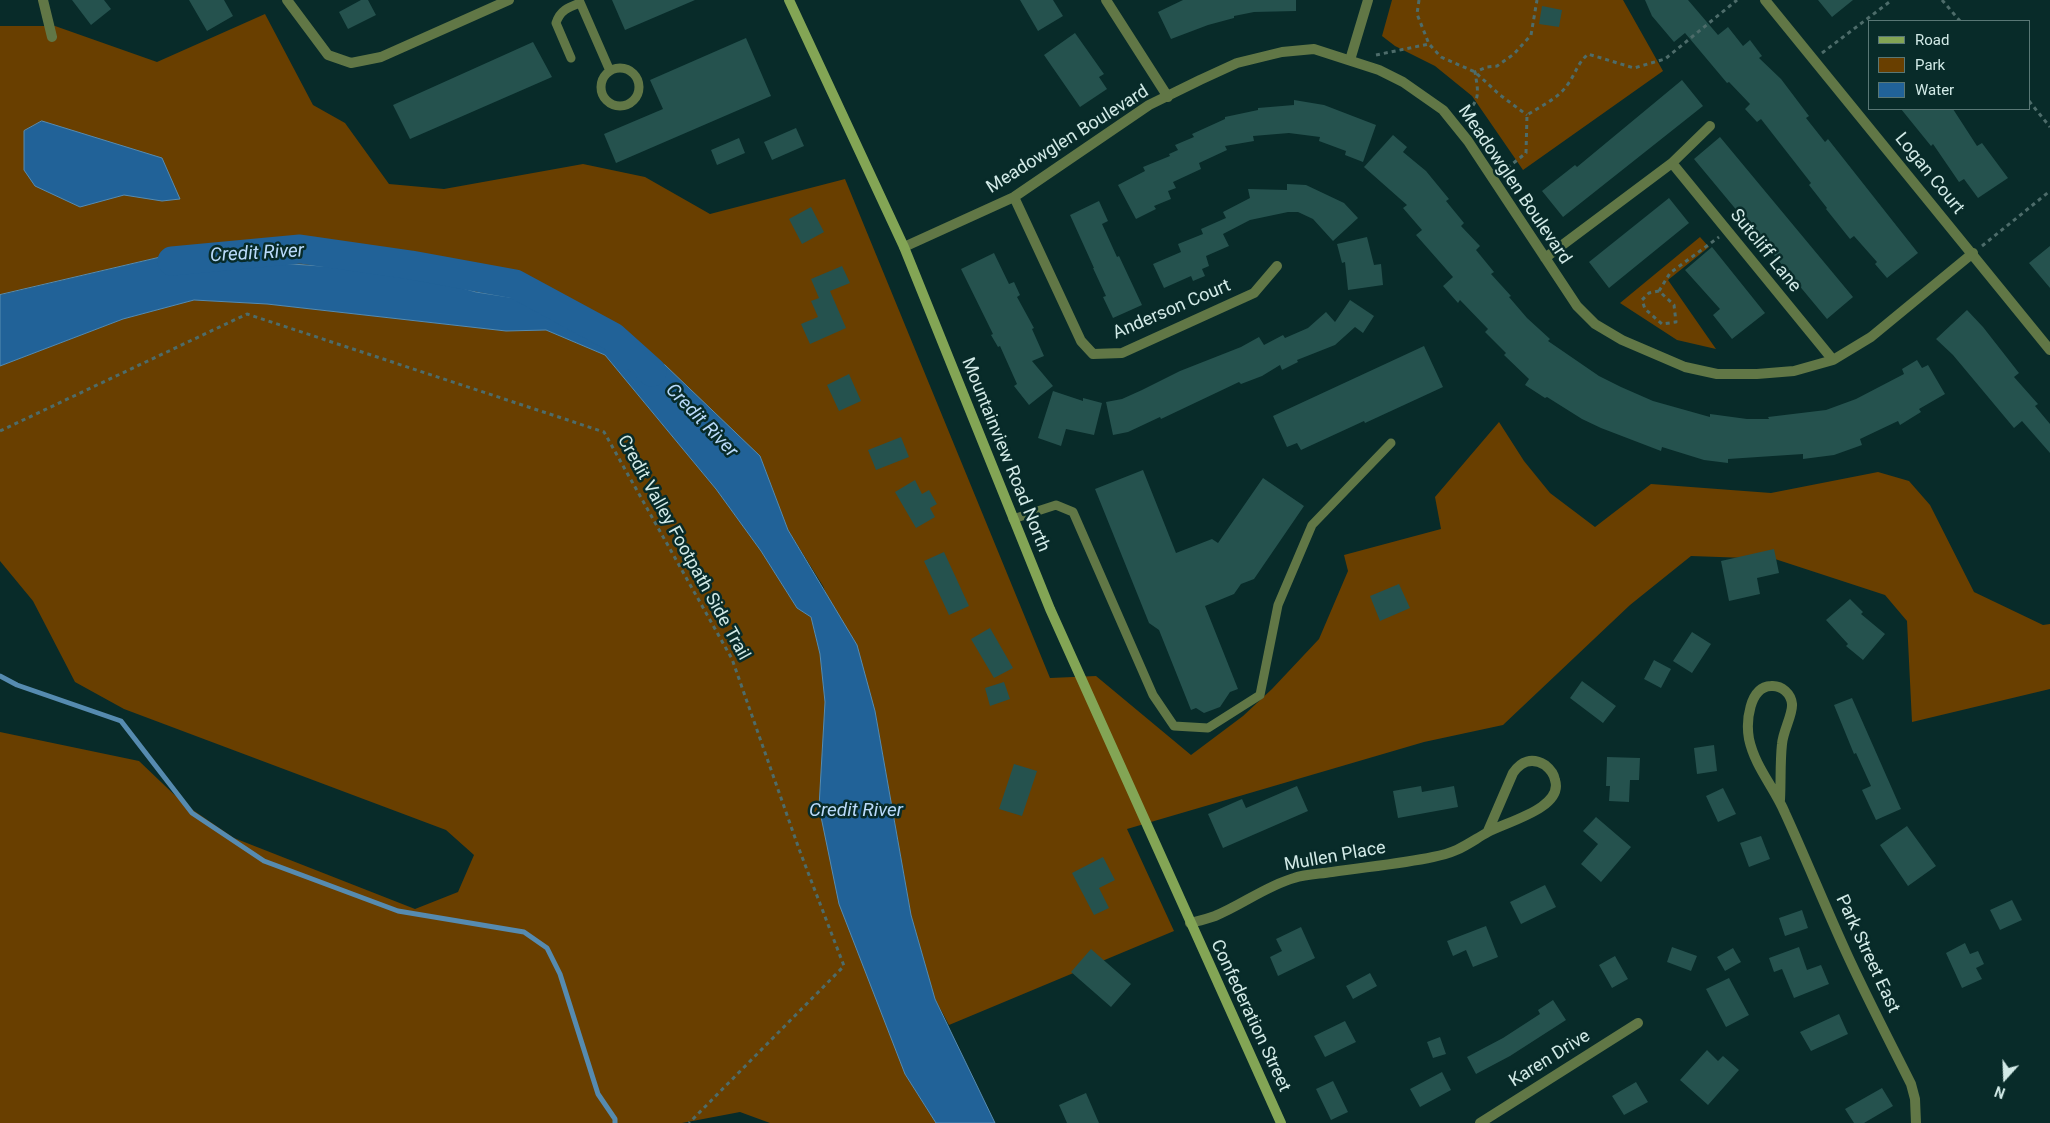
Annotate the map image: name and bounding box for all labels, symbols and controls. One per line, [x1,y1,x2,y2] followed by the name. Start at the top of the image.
[1868,20,2030,110] legend
[1915,31,1949,49] text: Road
[1915,56,1945,74] text: Park
[983,81,1153,199] street label: Meadowglen Boulevard
[1915,81,1954,99] text: Water
[1453,101,1575,269] street label: Meadowglen Boulevard
[1890,129,1968,219] street label: Logan Court
[1725,205,1805,297] street label: Sutcliff Lane
[209,240,305,268] water label: Credit River
[1110,275,1234,345] street label: Anderson Court
[956,355,1054,555] street label: Mountainview Road North
[660,379,742,463] water label: Credit River
[612,432,754,664] street label: Credit Valley Footpath Side Trail
[809,800,903,822] water label: Credit River
[1282,837,1388,877] street label: Mullen Place
[1830,891,1904,1017] street label: Park Street East
[1205,937,1295,1095] street label: Confederation Street
[1506,1026,1594,1092] street label: Karen Drive
[1980,1053,2030,1103] north arrow
[1992,1083,2007,1101] text: N

